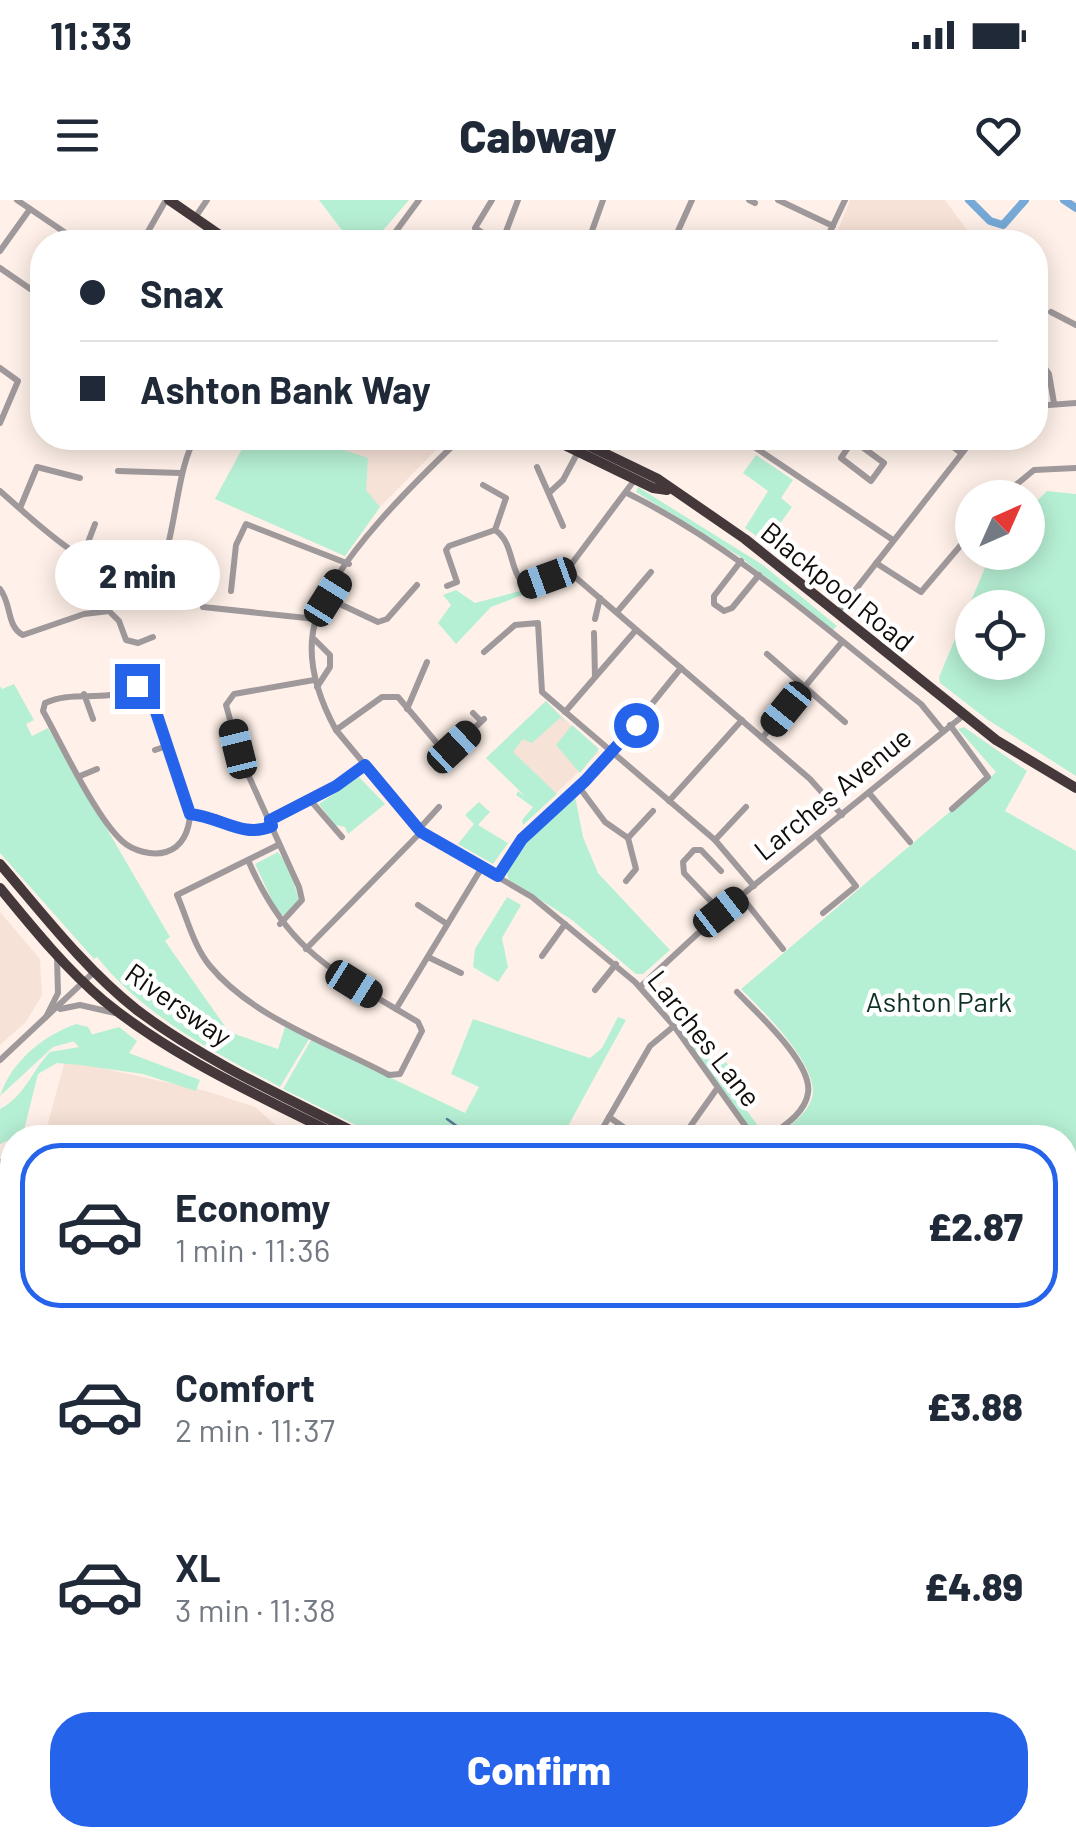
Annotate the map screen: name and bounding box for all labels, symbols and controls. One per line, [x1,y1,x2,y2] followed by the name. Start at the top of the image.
[50,12,132,58] text: 11:33
[50,108,105,163] icon: menu
[459,108,617,162] text: Cabway
[971,108,1026,163] icon: heart
[140,270,224,316] text: Snax
[140,366,431,412] text: Ashton Bank Way
[955,480,1045,570] north arrow
[955,480,1045,680] map controls
[755,514,921,658] street label: Blackpool Road
[54,541,220,611] callout: 2 min
[514,554,580,602] car
[99,556,176,594] text: 2 min
[299,565,357,631] car
[955,590,1045,680] button: locate
[115,664,160,709] route end
[755,676,817,742] car
[614,703,659,748] route start
[216,716,260,782] car
[422,716,486,778] car
[747,719,917,867] street label: Larches Avenue
[688,882,754,942] car
[119,955,239,1053] street label: Riversway
[321,955,387,1013] car
[641,963,769,1113] street label: Larches Lane
[866,984,1012,1018] park label: Ashton Park
[55,1181,145,1271] icon: car
[175,1184,330,1230] text: Economy
[928,1203,1023,1249] text: £2.87
[175,1230,330,1268] text: 1 min · 11:36
[55,1361,145,1451] icon: car
[175,1364,315,1410] text: Comfort
[927,1383,1023,1429] text: £3.88
[175,1410,335,1448] text: 2 min · 11:37
[55,1541,145,1631] icon: car
[175,1544,221,1590] text: XL
[925,1563,1023,1609] text: £4.89
[175,1590,336,1628] text: 3 min · 11:38
[50,1712,1028,1827] button: Confirm

